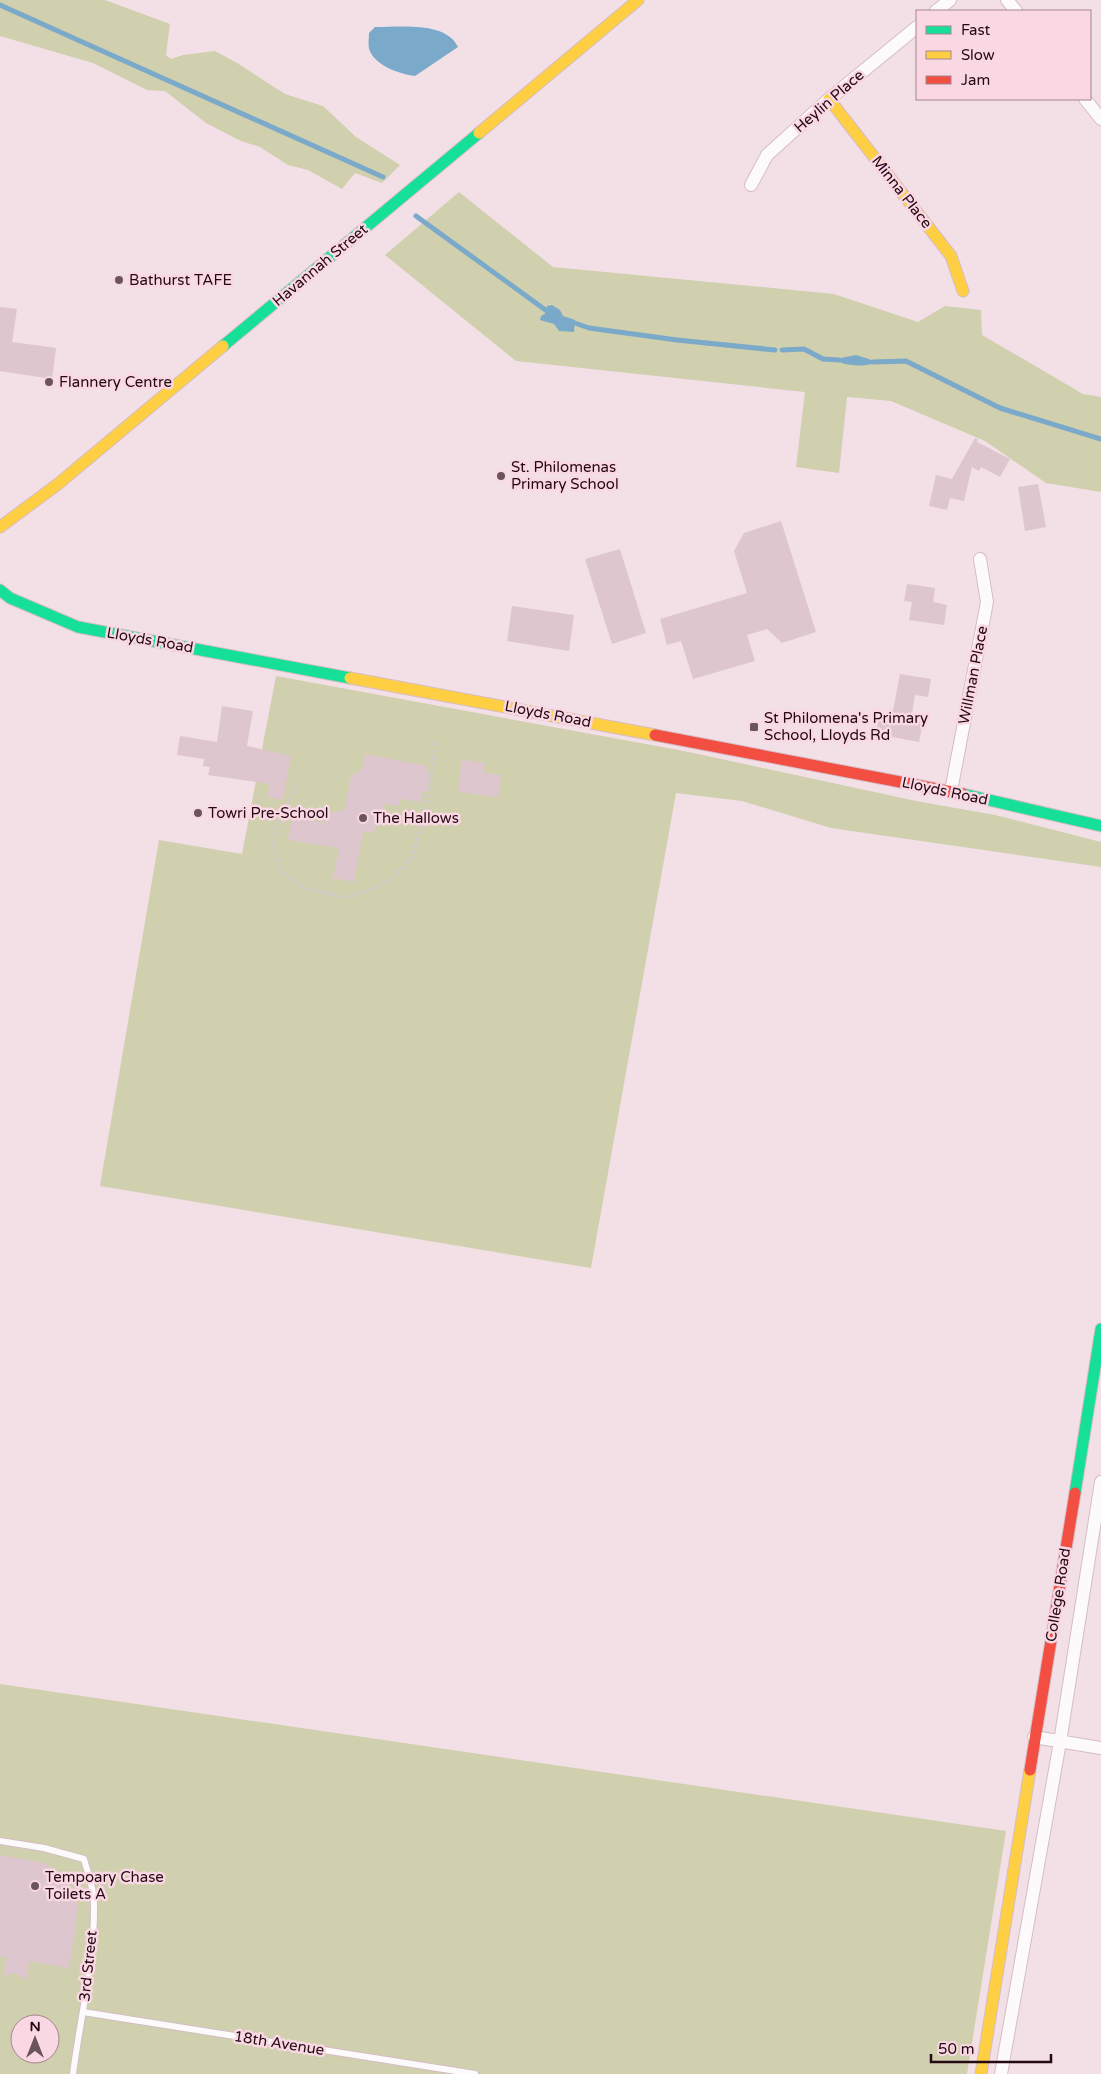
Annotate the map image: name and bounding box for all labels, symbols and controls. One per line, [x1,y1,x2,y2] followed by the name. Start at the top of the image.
[916,10,1091,100] legend
[961,21,991,39] text: Fast
[961,46,995,64] text: Slow
[790,66,868,136] street label: Heylin Place
[961,71,990,89] text: Jam
[868,152,936,232] street label: Minna Place
[269,220,371,310] street label: Havannah Street
[129,271,232,289] place label: Bathurst TAFE
[113,274,125,286] marker: Bathurst TAFE
[59,373,172,391] place label: Flannery Centre
[43,376,55,388] marker: Flannery Centre
[511,458,619,493] place label: St. Philomenas Primary School
[495,470,507,482] marker: St. Philomenas Primary School
[105,624,195,656] street label: Lloyds Road
[955,624,991,726] street label: Willman Place
[503,697,593,731] street label: Lloyds Road
[764,709,928,744] place label: St Philomena's Primary School, Lloyds Rd
[748,721,760,733] marker: St Philomena's Primary School, Lloyds Rd
[900,773,990,809] street label: Lloyds Road
[208,804,329,822] place label: Towri Pre-School
[192,807,204,819] marker: Towri Pre-School
[373,809,459,827] place label: The Hallows
[357,812,369,824] marker: The Hallows
[1042,1547,1074,1643] street label: College Road
[45,1868,164,1903] place label: Tempoary Chase Toilets A
[29,1880,41,1892] marker: Tempoary Chase Toilets A
[75,1929,101,2002] street label: 3rd Street
[10,2014,60,2064] north arrow
[29,2018,41,2035] text: N
[233,2027,325,2059] street label: 18th Avenue
[931,2032,1051,2064] scale bar
[938,2040,975,2058] text: 50 m

